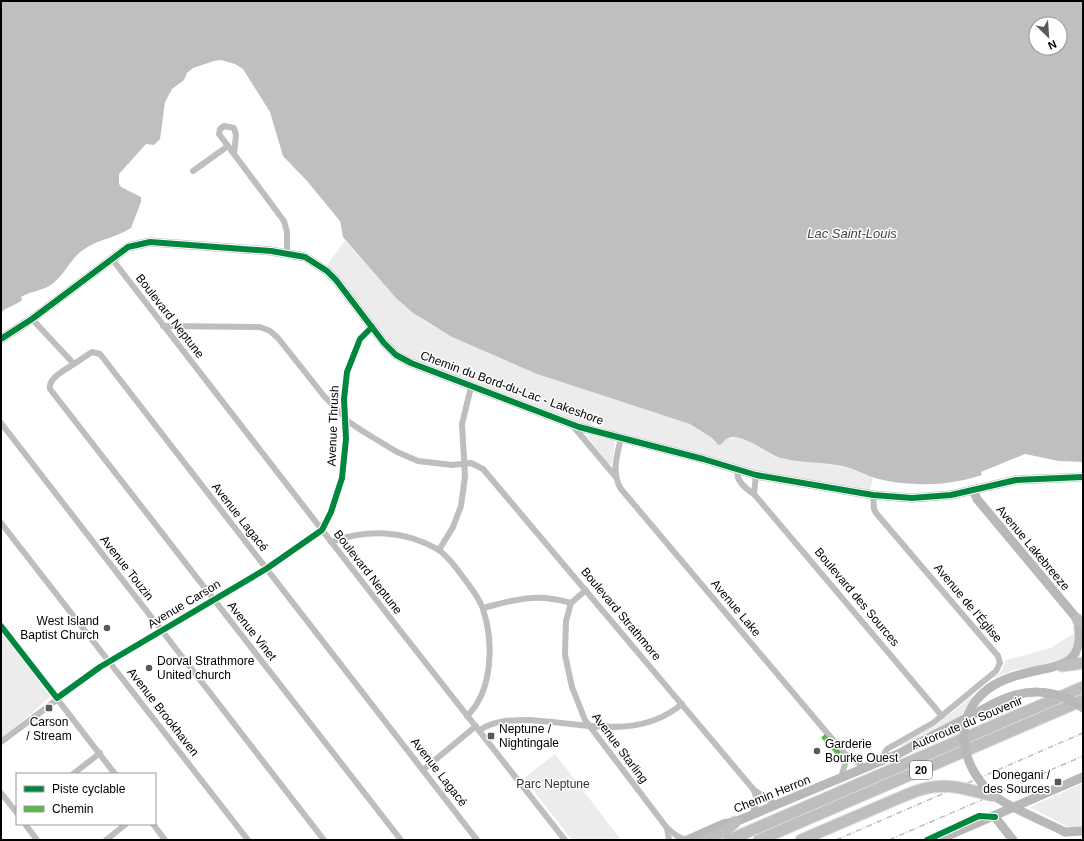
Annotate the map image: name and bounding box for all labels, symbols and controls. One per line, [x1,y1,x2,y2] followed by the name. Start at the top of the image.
[1028,16,1068,56] north arrow
[1046,38,1058,52] text: N
[807,226,897,241] water label: Lac Saint-Louis
[133,271,207,361] street label: Boulevard Neptune
[418,348,606,428] street label: Chemin du Bord-du-Lac - Lakeshore
[325,385,341,467] street label: Avenue Thrush
[209,480,271,554] street label: Avenue Lagacé
[993,503,1073,594] street label: Avenue Lakebreeze
[331,527,405,617] street label: Boulevard Neptune
[97,533,157,603] street label: Avenue Touzin
[812,545,902,649] street label: Boulevard des Sources
[931,560,1006,645] street label: Avenue de l'Église
[578,565,664,663] street label: Boulevard Strathmore
[145,577,223,631] street label: Avenue Carson
[708,577,764,639] street label: Avenue Lake
[225,599,280,664] street label: Avenue Vinet
[20,614,99,642] place label: West Island Baptist Church
[102,623,112,633] marker: West Island Baptist Church
[157,654,255,682] place label: Dorval Strathmore United church
[144,663,154,673] marker: Dorval Strathmore United church
[124,665,202,759] street label: Avenue Brookhaven
[909,693,1025,753] street label: Autoroute du Souvenir
[44,703,54,713] marker: Carson / Stream
[589,710,651,786] street label: Avenue Starling
[26,715,72,743] place label: Carson / Stream
[499,722,559,750] place label: Neptune / Nightingale
[486,731,496,741] marker: Neptune / Nightingale
[408,735,470,809] street label: Avenue Lagacé
[825,737,899,765] place label: Garderie Bourke Ouest
[812,746,822,756] marker: Garderie Bourke Ouest
[910,761,932,779] road number: 20
[983,768,1051,796] place label: Donegani / des Sources
[732,772,812,816] street label: Chemin Herron
[16,773,156,825] legend
[516,777,590,791] park label: Parc Neptune
[1053,777,1063,787] marker: Donegani / des Sources
[52,782,126,796] text: Piste cyclable
[52,802,93,816] text: Chemin

